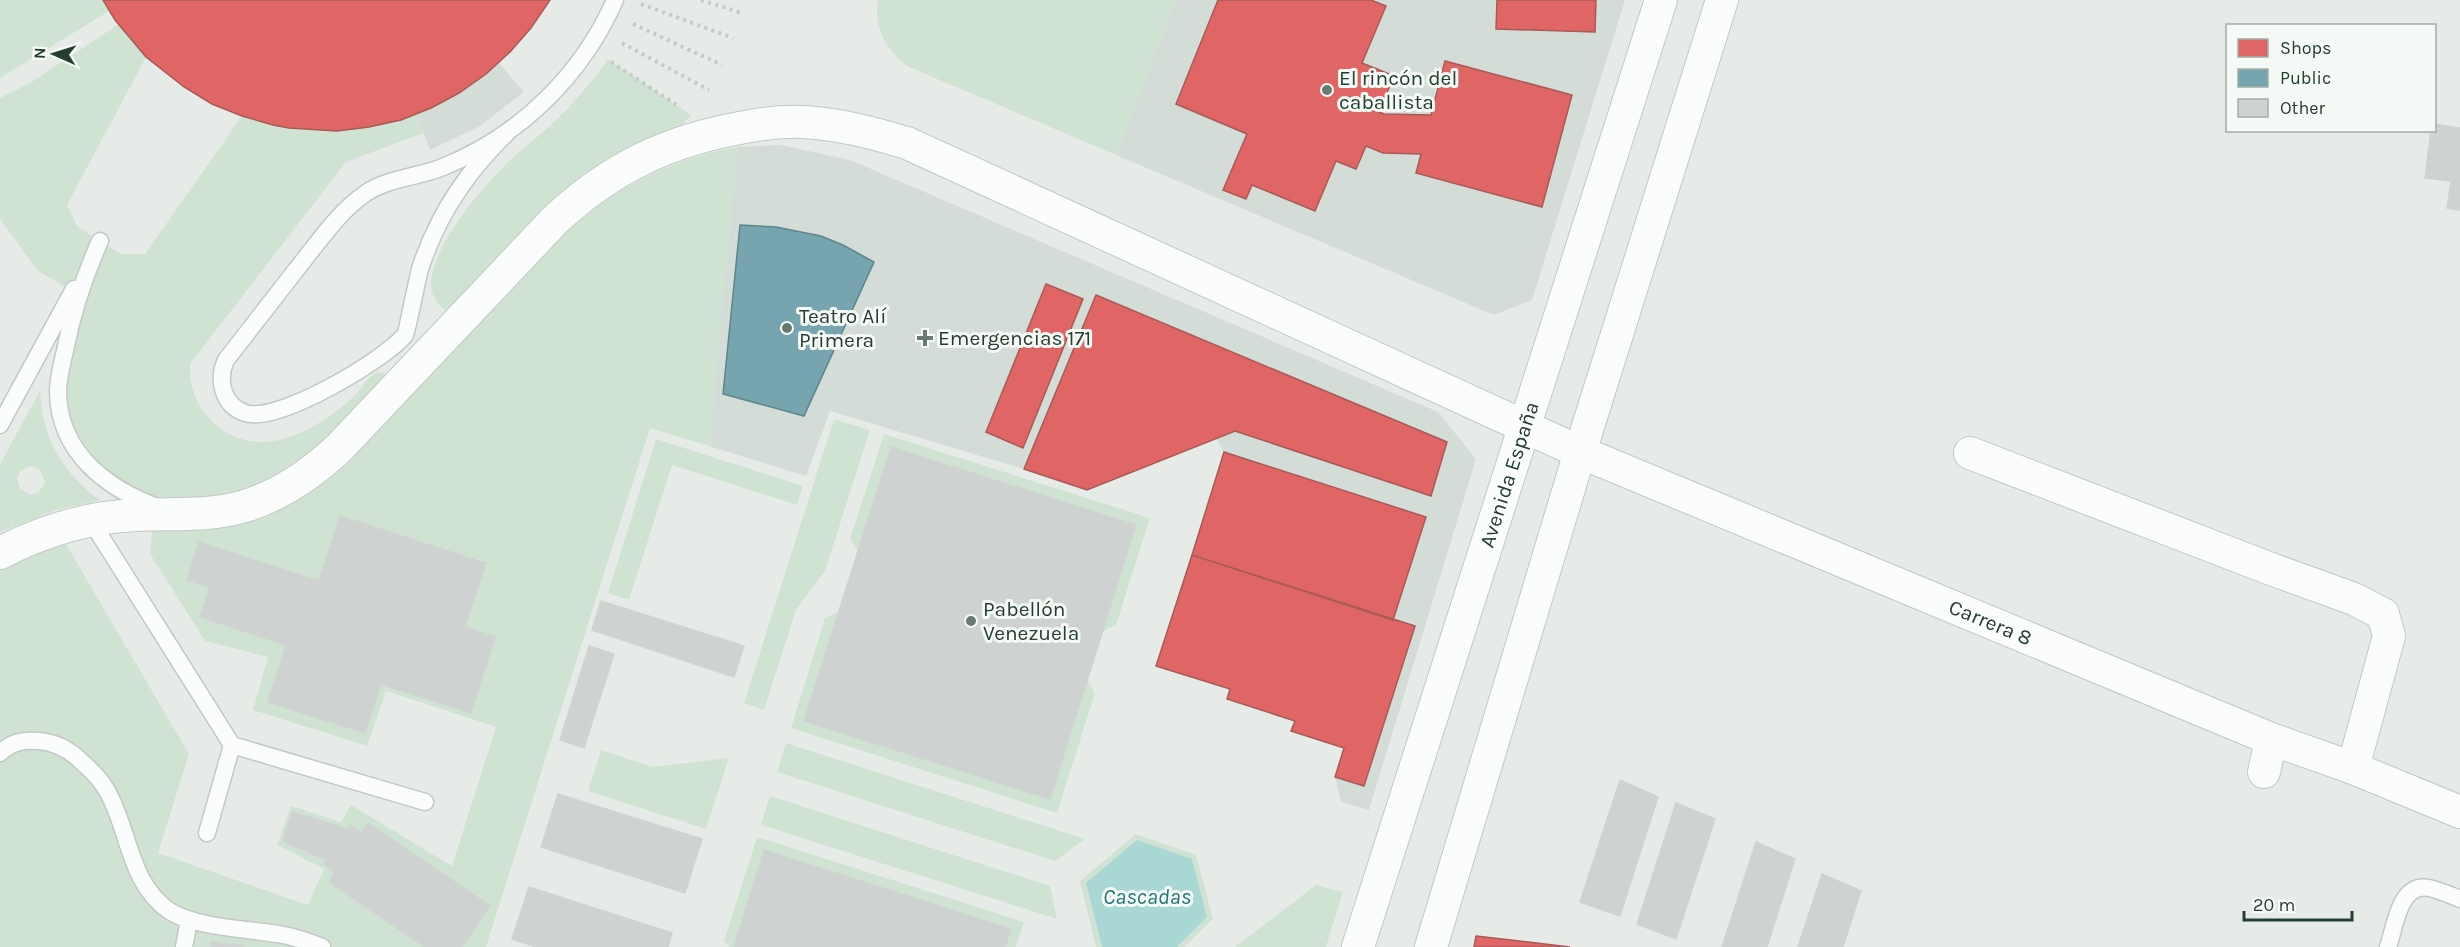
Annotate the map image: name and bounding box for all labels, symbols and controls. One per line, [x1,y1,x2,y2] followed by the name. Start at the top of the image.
[24,24,84,84] north arrow
[2226,24,2436,132] legend
[2280,37,2332,59] text: Shops
[30,47,49,59] text: N
[1339,66,1457,114] place label: El rincón del caballista
[2280,67,2331,89] text: Public
[1320,83,1334,97] marker: El rincón del caballista
[2280,97,2325,119] text: Other
[799,304,887,352] place label: Teatro Alí Primera
[780,321,794,335] marker: Teatro Alí Primera
[938,326,1091,350] place label: Emergencias 171
[916,329,934,347] marker: Emergencias 171
[1475,399,1544,551] street label: Avenida España
[1945,595,2035,650] street label: Carrera 8
[983,597,1079,645] place label: Pabellón Venezuela
[964,614,978,628] marker: Pabellón Venezuela
[1103,884,1191,910] water label: Cascadas
[2244,884,2352,922] scale bar
[2253,894,2295,916] text: 20 m

